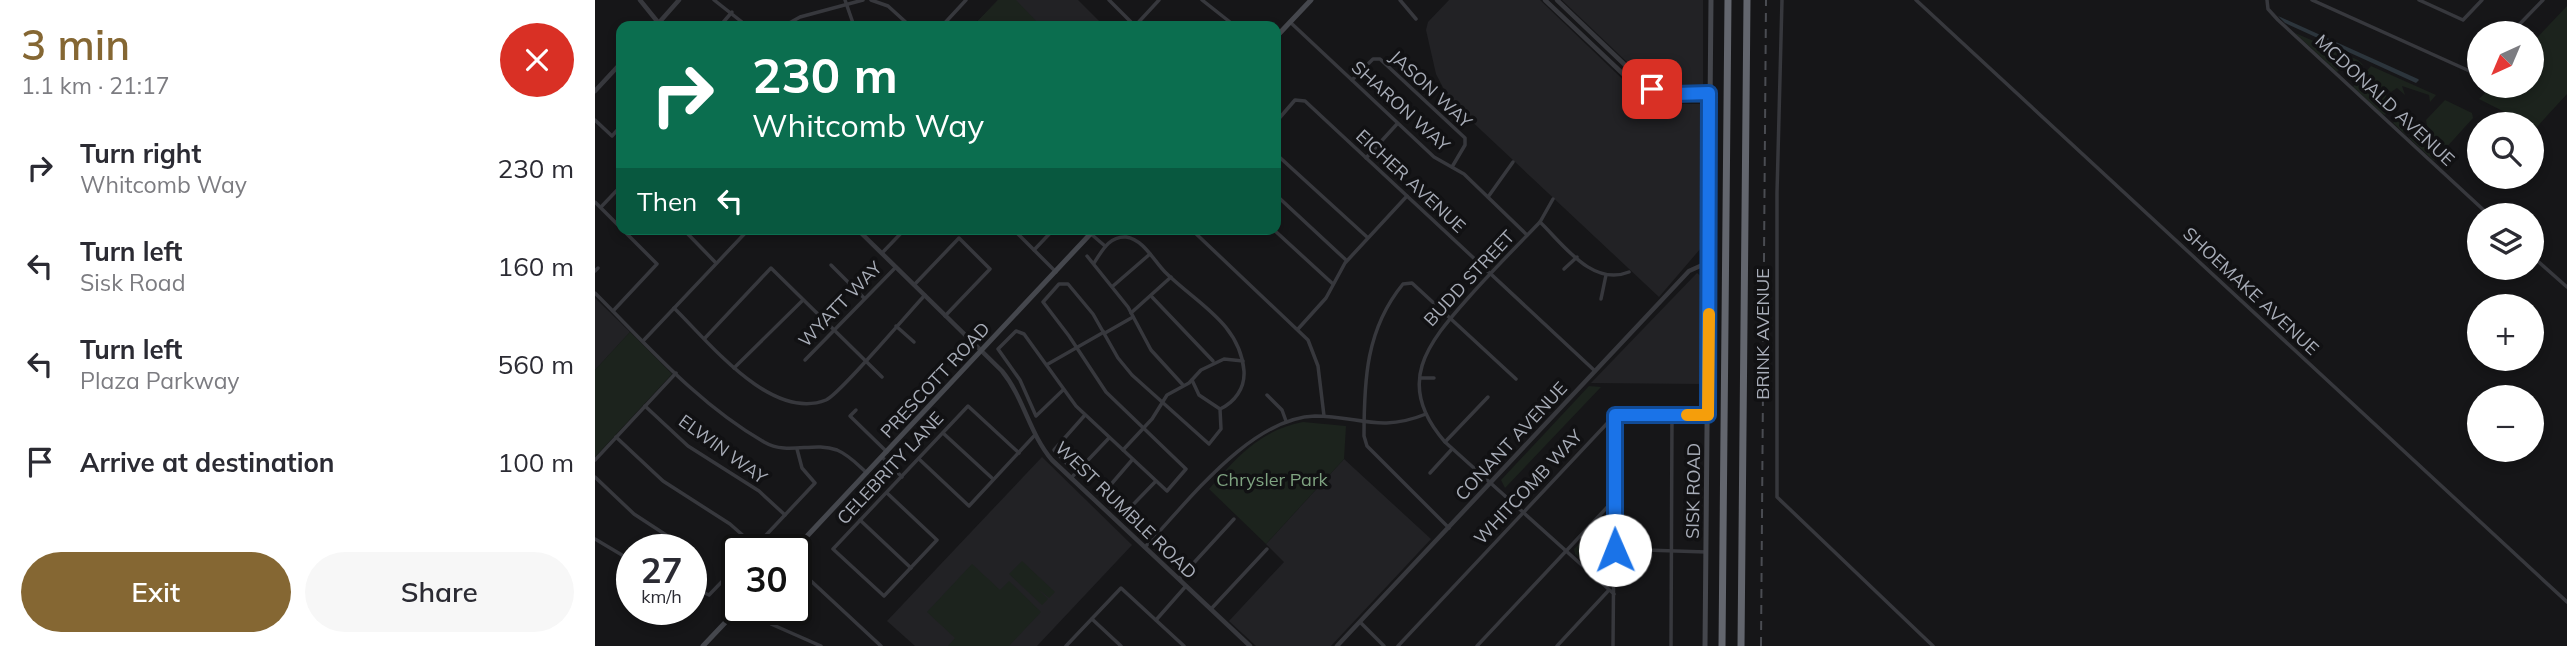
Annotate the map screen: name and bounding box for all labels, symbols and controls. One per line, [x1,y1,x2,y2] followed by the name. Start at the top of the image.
[21,18,130,71] text: 3 min
[2467,21,2545,98] north arrow
[2467,21,2544,462] map controls
[500,23,574,97] button: close
[2310,29,2460,171] street label: MCDONALD AVENUE
[752,44,898,105] text: 230 m
[1385,45,1478,134] street label: JASON WAY
[637,49,728,140] icon: right
[1347,56,1456,157] street label: SHARON WAY
[1622,59,1682,119] pin
[1633,70,1671,108] icon: arrive
[21,71,170,100] text: 1.1 km · 21:17
[752,105,984,145] text: Whitcomb Way
[2467,112,2544,189] button: search
[1351,124,1471,238] street label: EICHER AVENUE
[80,137,201,170] text: Turn right
[21,149,59,187] icon: right
[498,152,574,185] text: 230 m
[80,170,247,199] text: Whitcomb Way
[711,182,749,220] icon: left
[637,185,697,218] text: Then
[2467,203,2544,280] button: layers
[2178,222,2324,360] street label: SHOEMAKE AVENUE
[1419,225,1519,331] street label: BUDD STREET
[80,235,182,268] text: Turn left
[21,247,59,285] icon: left
[498,250,574,283] text: 160 m
[793,256,887,352] street label: WYATT WAY
[80,268,185,297] text: Sisk Road
[1751,268,1774,400] street label: BRINK AVENUE
[2467,294,2544,371] button: +
[875,317,995,443] street label: PRESCOTT ROAD
[80,333,182,366] text: Turn left
[21,345,59,383] icon: left
[498,348,574,381] text: 560 m
[80,366,240,395] text: Plaza Parkway
[1450,377,1572,505] street label: CONANT AVENUE
[2467,385,2544,462] button: −
[832,407,948,529] street label: CELEBRITY LANE
[674,409,772,489] street label: ELWIN WAY
[1469,424,1588,549] street label: WHITCOMB WAY
[1050,436,1202,584] street label: WEST RUMBLE ROAD
[21,443,59,481] icon: arrive
[1681,443,1705,539] street label: SISK ROAD
[80,446,335,479] text: Arrive at destination
[498,446,574,479] text: 100 m
[1216,468,1328,491] park label: Chrysler Park
[1578,513,1652,587] position arrow
[721,534,812,625] speed limit sign: 30
[640,548,683,592] text: 27
[21,552,291,632] button: Exit
[305,552,574,632] button: Share
[641,585,682,608] text: km/h

